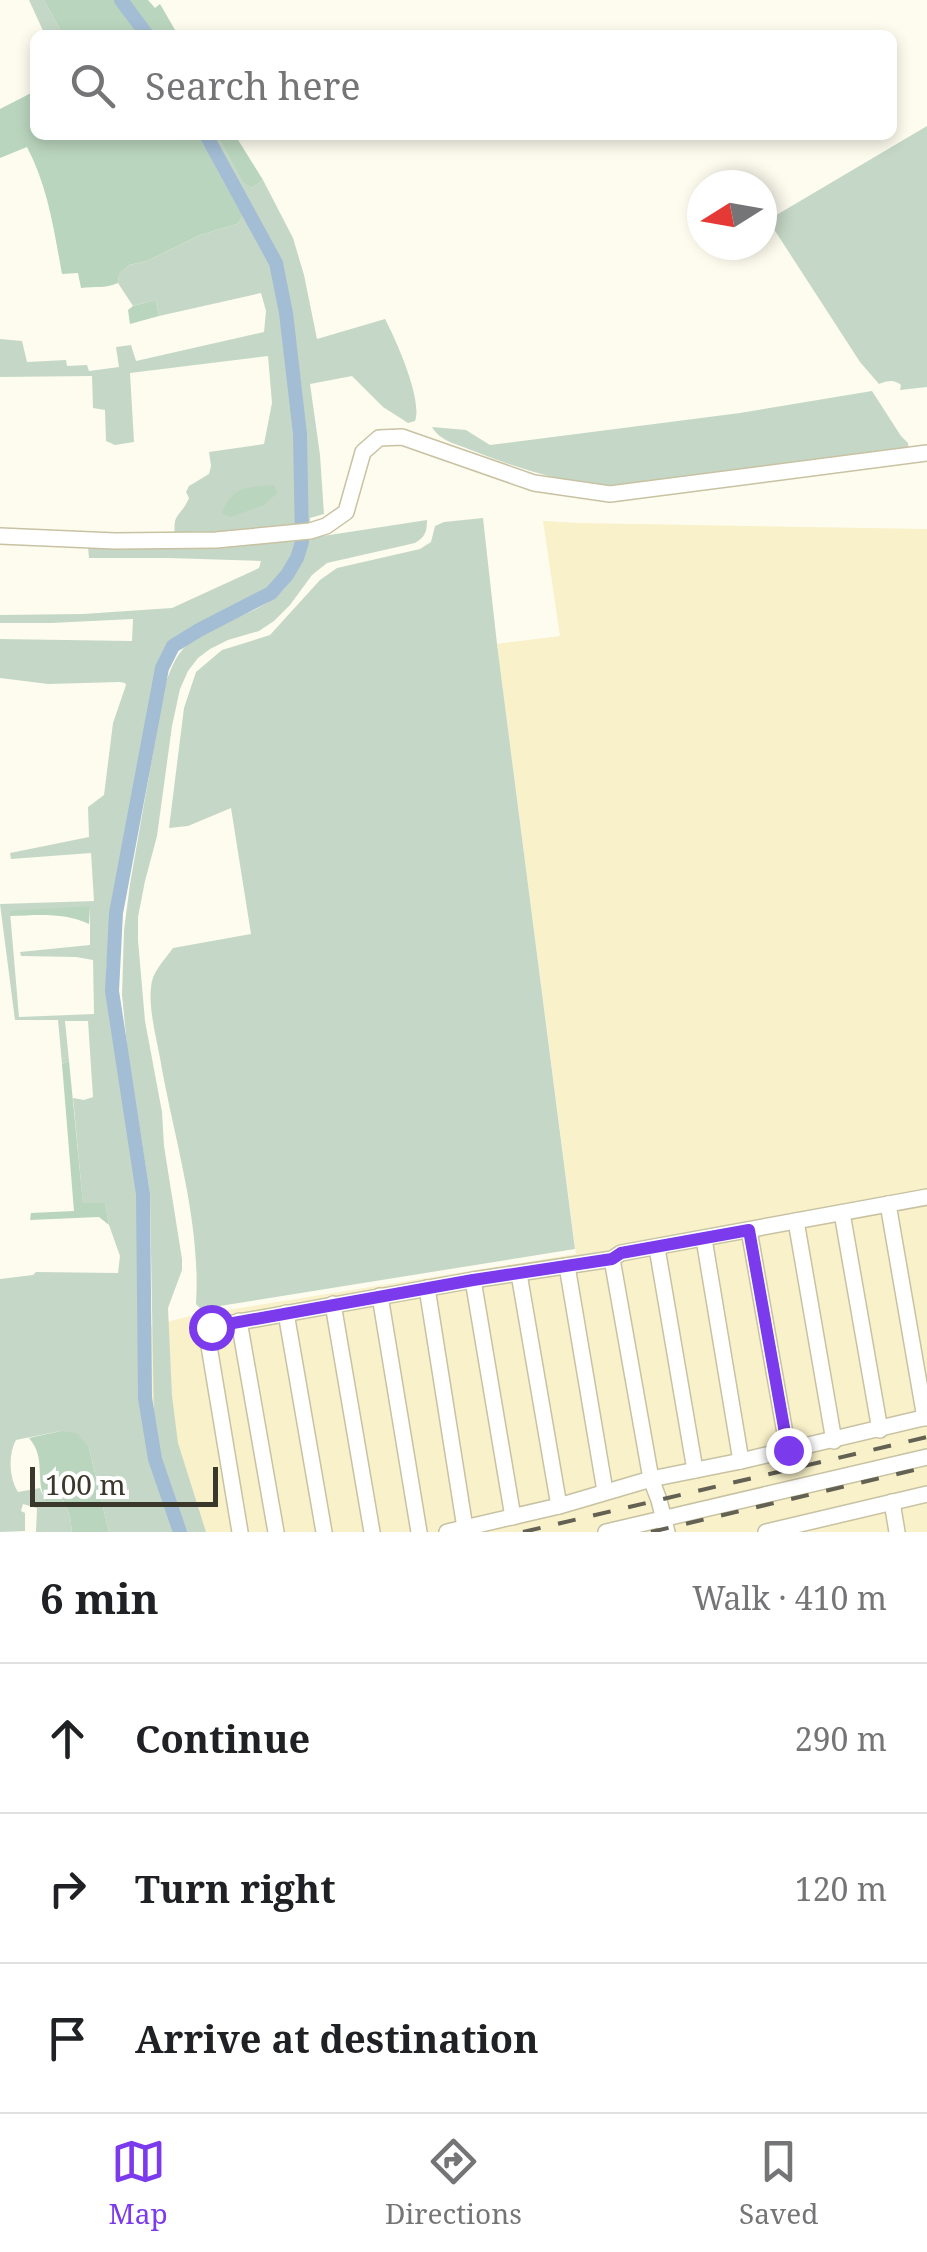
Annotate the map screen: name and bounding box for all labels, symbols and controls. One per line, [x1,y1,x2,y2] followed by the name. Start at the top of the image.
[30,30,897,140] search box
[65,58,120,113] icon: search
[145,59,361,111] text: Search here
[687,170,777,260] north arrow
[189,1305,235,1351] route start
[766,1428,812,1474] route end
[30,1462,218,1506] scale bar
[45,1465,126,1503] text: 100 m
[40,1569,159,1626] text: 6 min
[692,1576,887,1619] text: Walk · 410 m
[40,1711,95,1766] icon: ahead
[135,1712,310,1764] text: Continue
[795,1717,887,1760] text: 290 m
[40,1861,95,1916] icon: right
[135,1862,336,1914] text: Turn right
[795,1867,887,1910] text: 120 m
[40,2011,95,2066] icon: arrive
[135,2012,539,2064] text: Arrive at destination
[109,2134,168,2232] tab: Map
[385,2134,522,2232] tab: Directions
[739,2134,818,2232] tab: Saved

